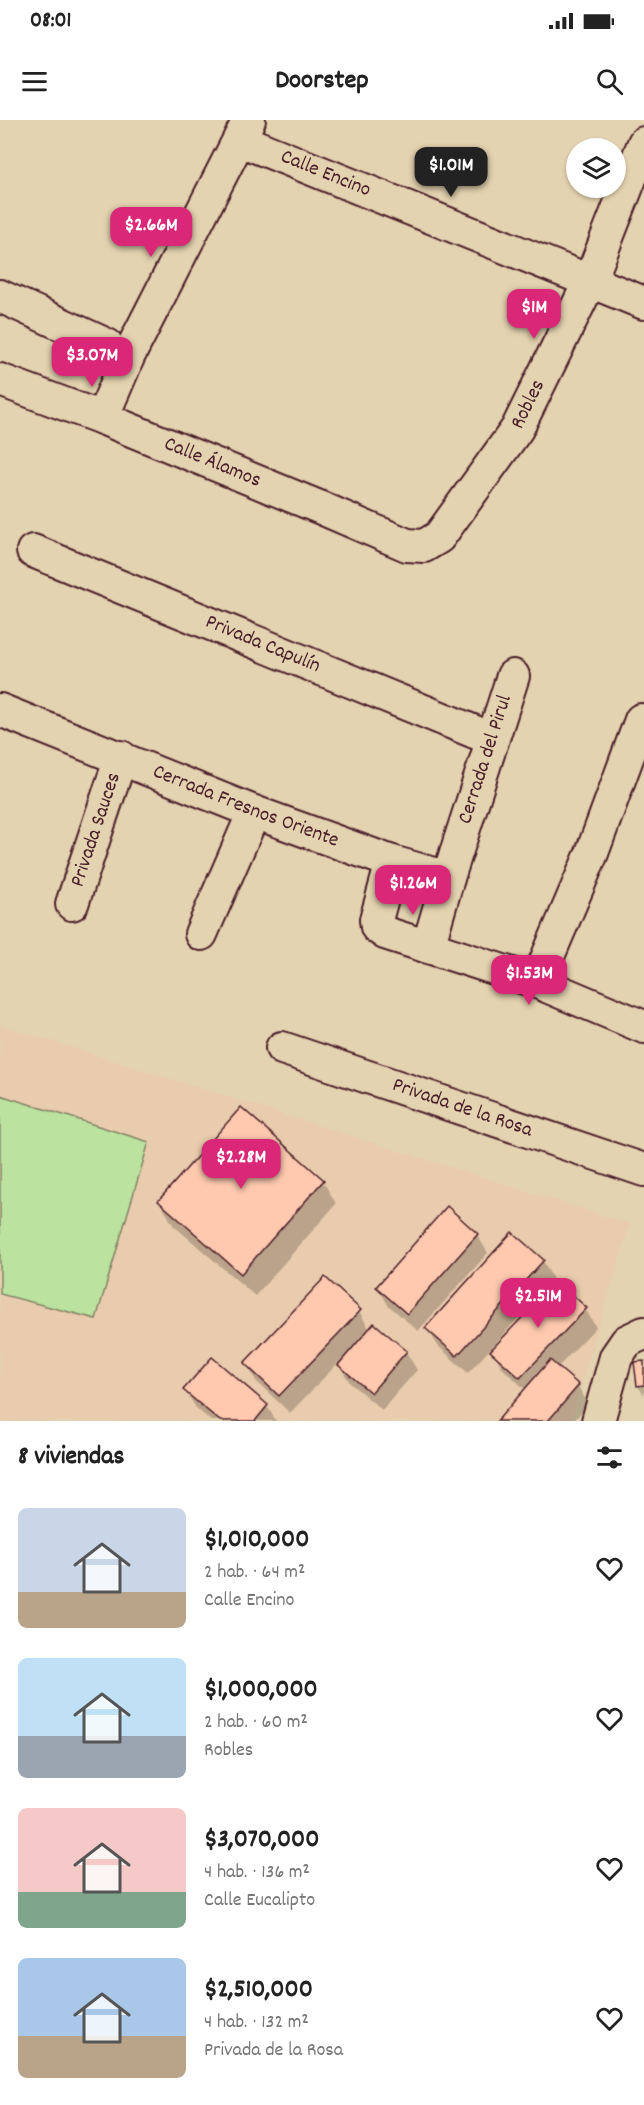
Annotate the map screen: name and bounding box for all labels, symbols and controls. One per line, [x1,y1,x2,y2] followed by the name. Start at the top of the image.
[30,6,71,37] text: 08:01
[275,62,369,101] text: Doorstep
[18,65,51,98] icon: menu
[593,65,626,98] icon: search
[566,138,626,198] map controls
[566,138,626,198] button: layers
[276,143,375,206] street label: Calle Encino
[402,147,500,198] pin: $1.01M
[429,152,473,180] text: $1.01M
[102,207,200,258] pin: $2.66M
[124,212,178,240] text: $2.66M
[505,289,563,340] pin: $1M
[521,294,547,322] text: $1M
[43,337,141,388] pin: $3.07M
[66,342,118,370] text: $3.07M
[504,375,554,435] street label: Robles
[159,430,265,497] street label: Calle Álamos
[200,608,325,682] street label: Privada Capulín
[451,692,521,828] street label: Cerrada del Pirul
[148,758,343,856] street label: Cerrada Fresnos Oriente
[64,769,130,891] street label: Privada Sauces
[364,865,462,916] pin: $1.26M
[389,870,437,898] text: $1.26M
[480,955,578,1006] pin: $1.53M
[505,960,553,988] text: $1.53M
[388,1071,537,1147] street label: Privada de la Rosa
[192,1139,290,1190] pin: $2.28M
[216,1144,266,1172] text: $2.28M
[489,1278,587,1329] pin: $2.51M
[514,1283,562,1311] text: $2.51M
[18,1439,124,1476] text: 8 viviendas
[593,1441,626,1474] icon: filters
[204,1522,309,1559] text: $1,010,000
[66,1532,138,1604] icon: home
[593,1552,626,1585] icon: heart
[204,1559,305,1587] text: 2 hab. · 64 m²
[204,1587,294,1615] text: Calle Encino
[204,1672,318,1709] text: $1,000,000
[66,1682,138,1754] icon: home
[593,1702,626,1735] icon: heart
[204,1709,308,1737] text: 2 hab. · 60 m²
[204,1737,253,1765] text: Robles
[204,1822,319,1859] text: $3,070,000
[66,1832,138,1904] icon: home
[593,1852,626,1885] icon: heart
[204,1859,310,1887] text: 4 hab. · 136 m²
[204,1887,315,1915] text: Calle Eucalipto
[204,1972,313,2009] text: $2,510,000
[66,1982,138,2054] icon: home
[593,2002,626,2035] icon: heart
[204,2009,309,2037] text: 4 hab. · 132 m²
[204,2037,343,2065] text: Privada de la Rosa

